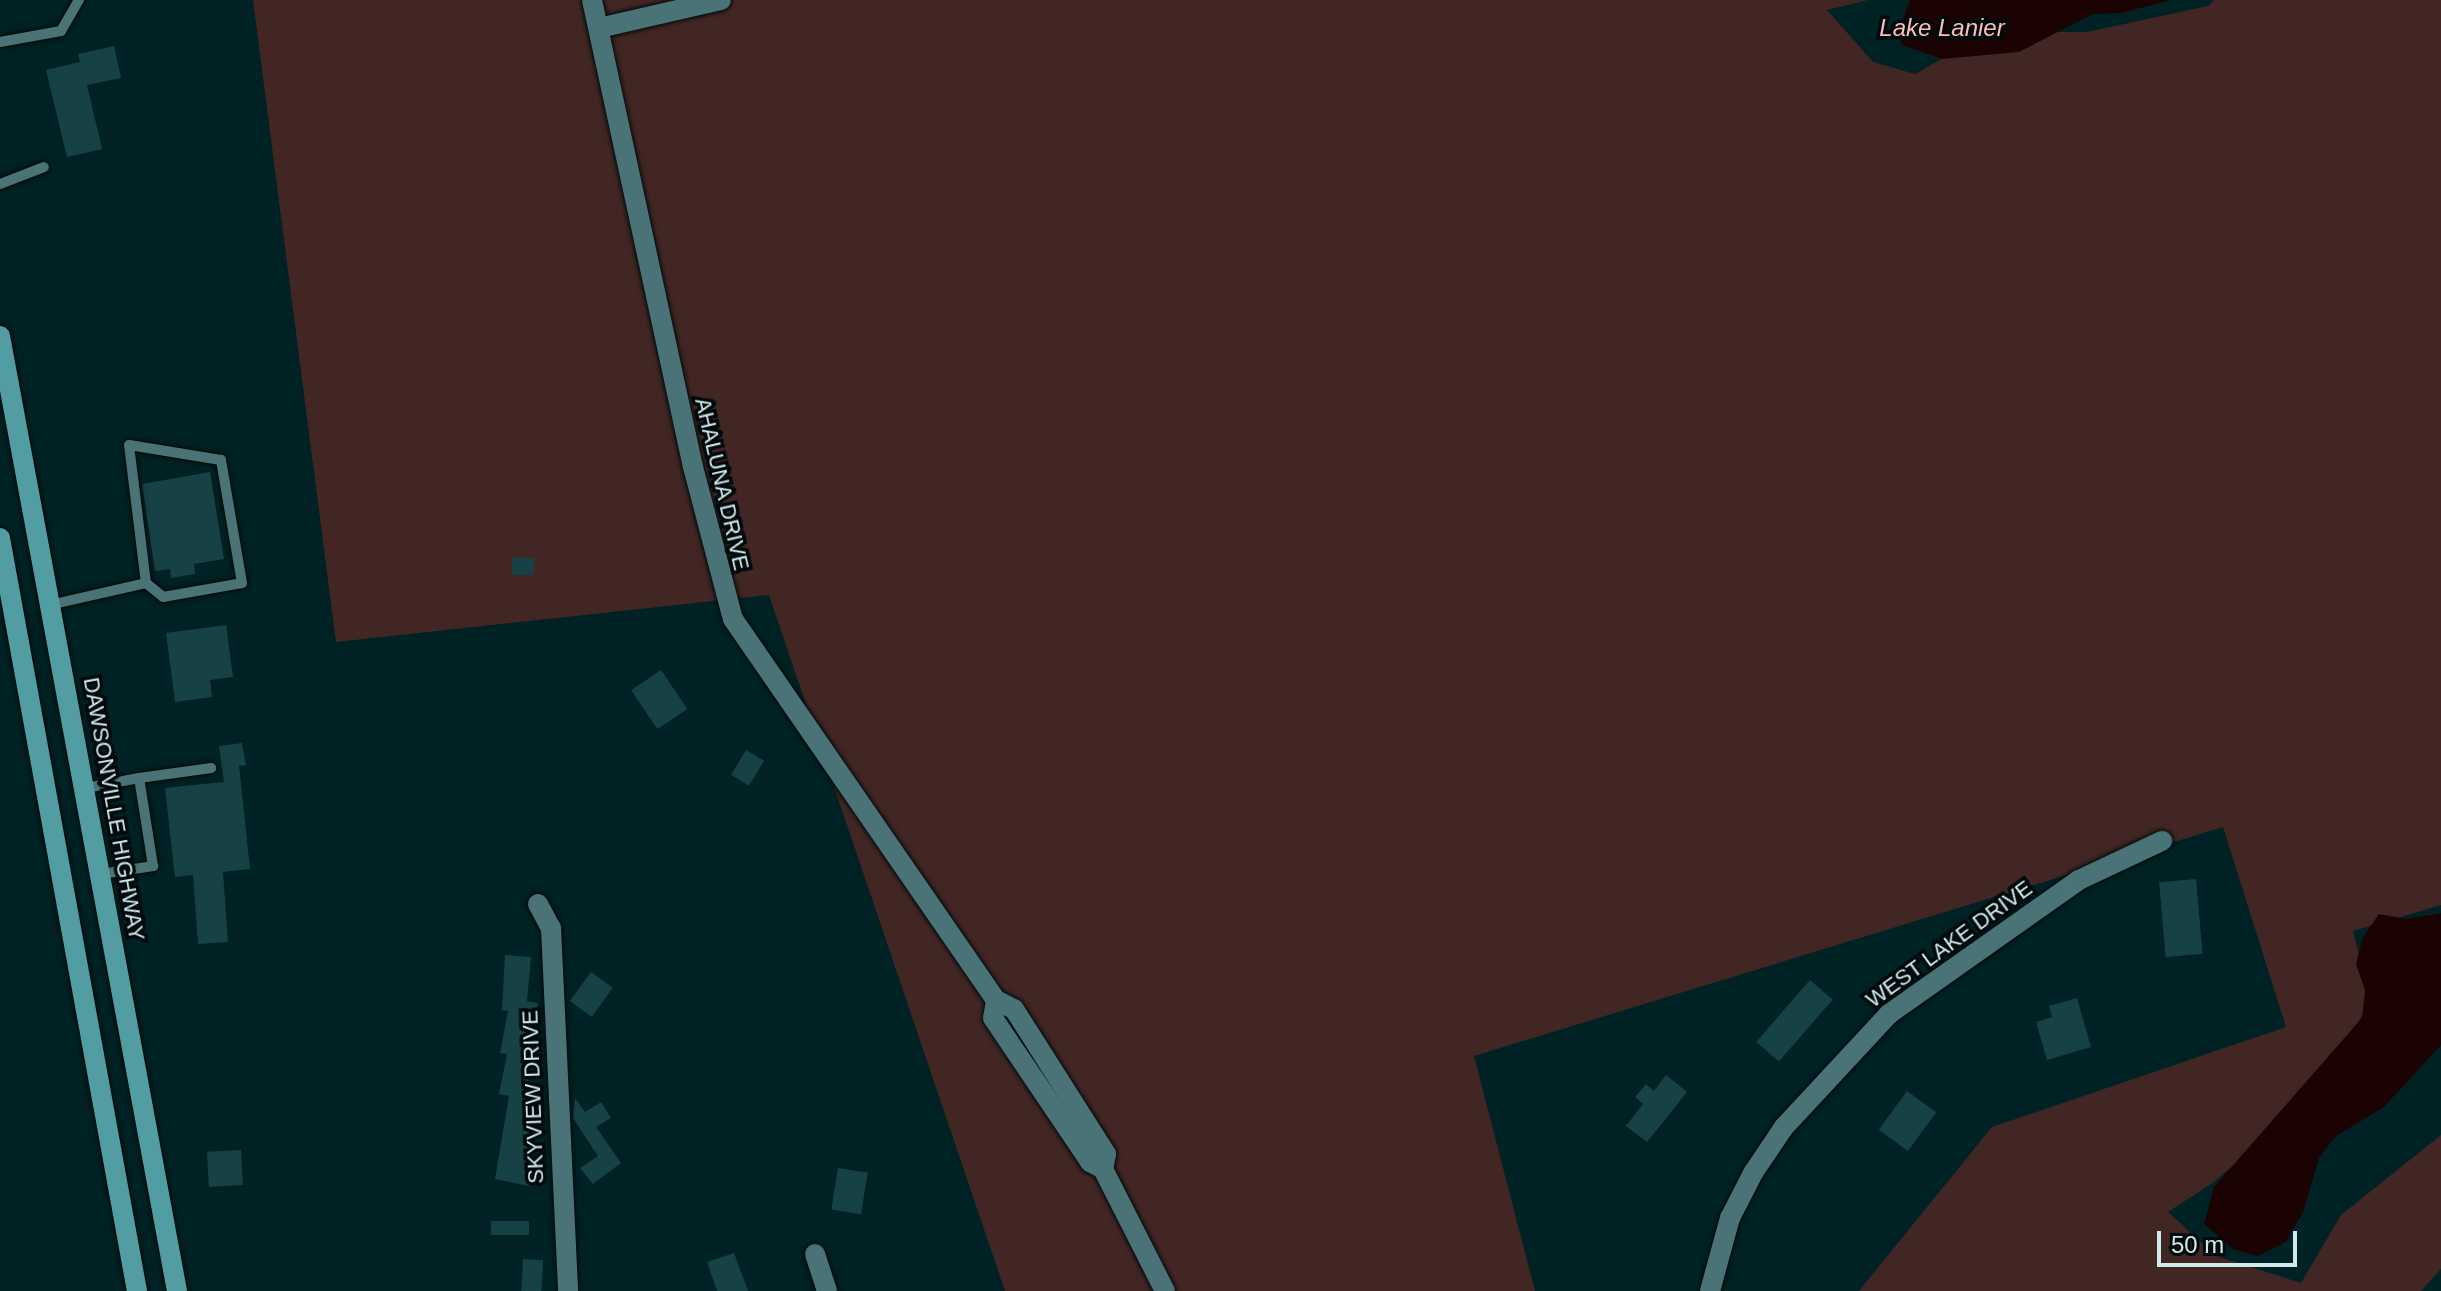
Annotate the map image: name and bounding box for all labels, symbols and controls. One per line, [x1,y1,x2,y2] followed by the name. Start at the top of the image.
[1879,14,2005,42] water label: Lake Lanier
[689,395,755,573] street label: AHALUNA DRIVE
[78,675,150,943] street label: DAWSONVILLE HIGHWAY
[1861,875,2037,1013] street label: WEST LAKE DRIVE
[517,1010,549,1184] street label: SKYVIEW DRIVE
[2161,1215,2301,1265] scale bar
[2171,1231,2224,1258] text: 50 m

